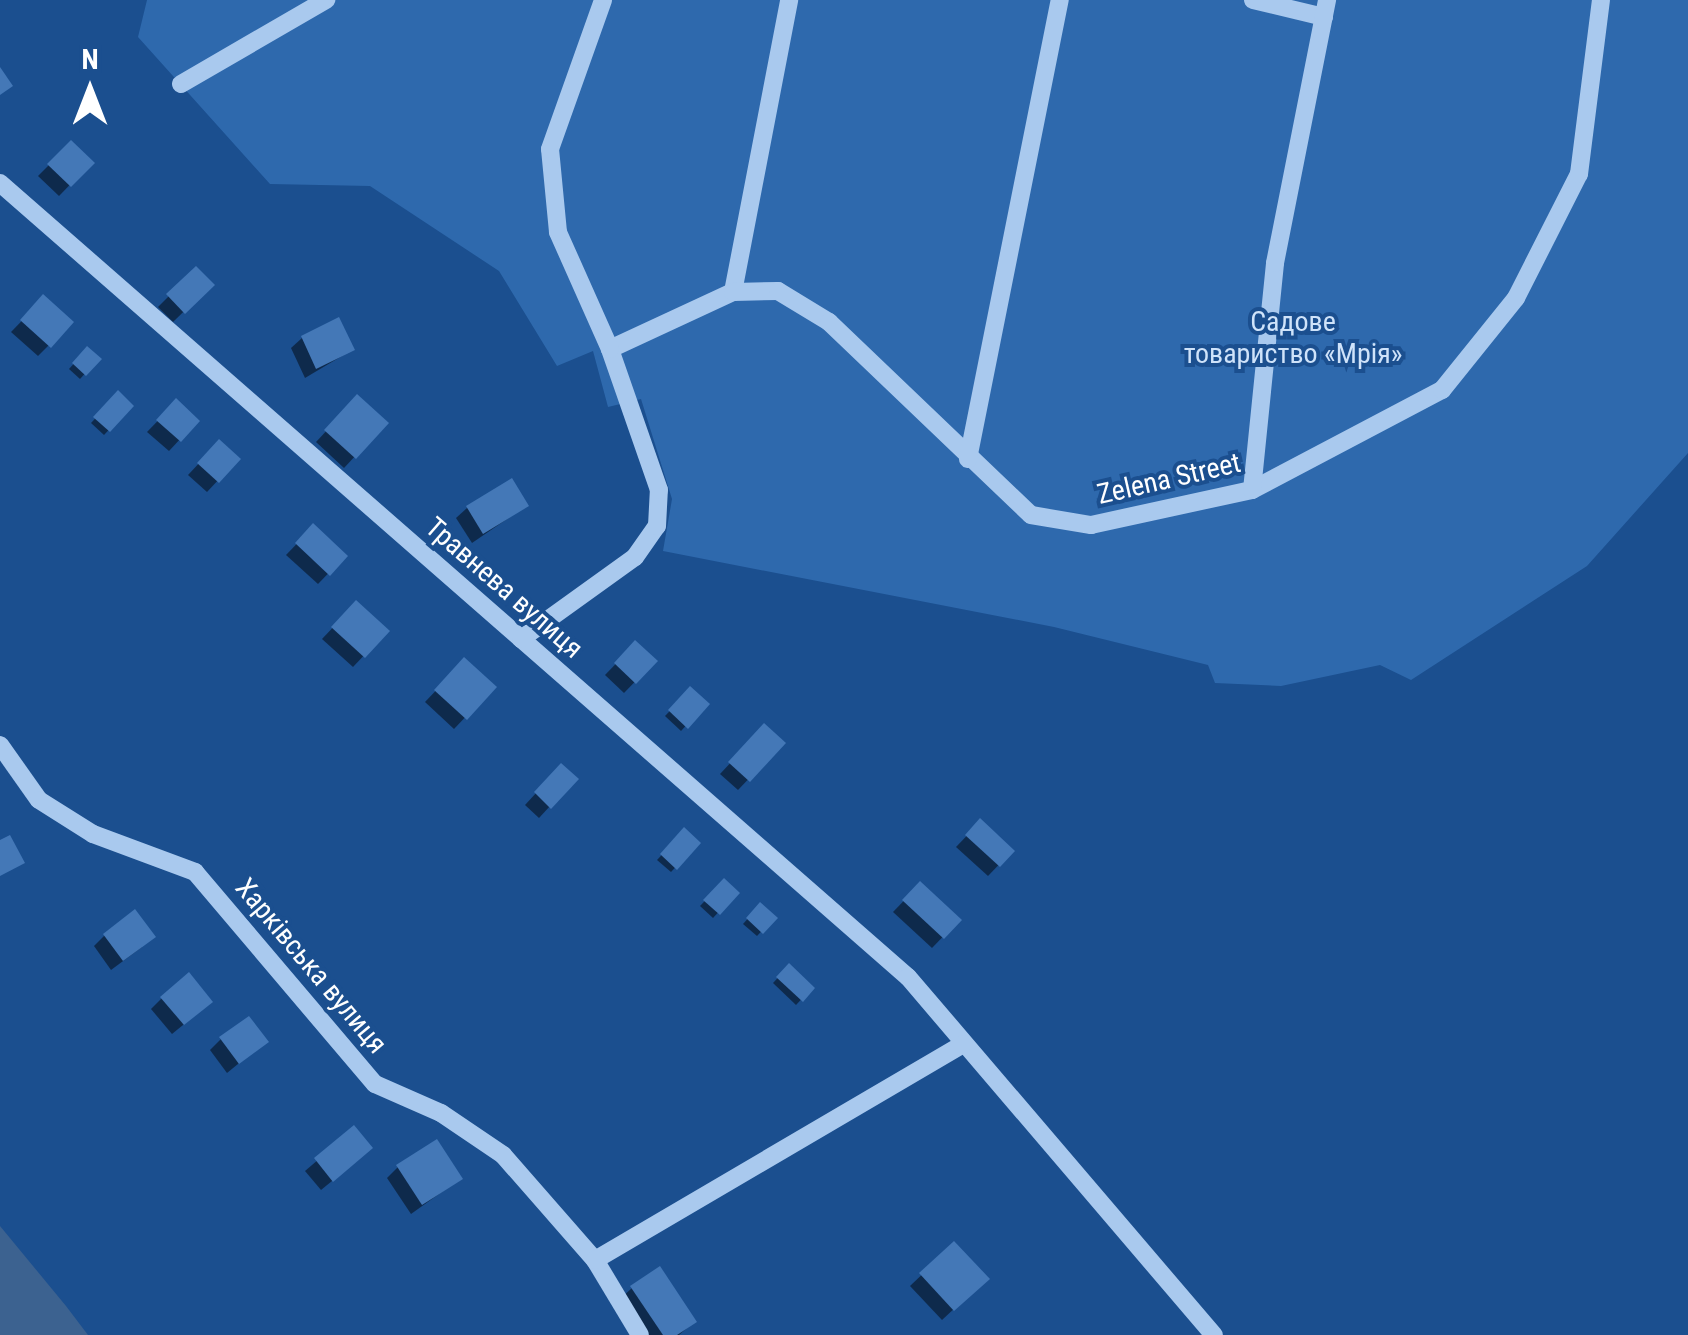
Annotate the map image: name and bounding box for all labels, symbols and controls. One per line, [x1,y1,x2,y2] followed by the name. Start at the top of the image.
[40,40,140,140] north arrow
[81,43,99,76] text: N
[1184,305,1402,371] park label: Садове товариство «Мрія»
[1094,446,1244,512] street label: Zelena Street
[418,510,590,666] street label: Травнева вулиця
[228,872,394,1060] street label: Харківська вулиця

